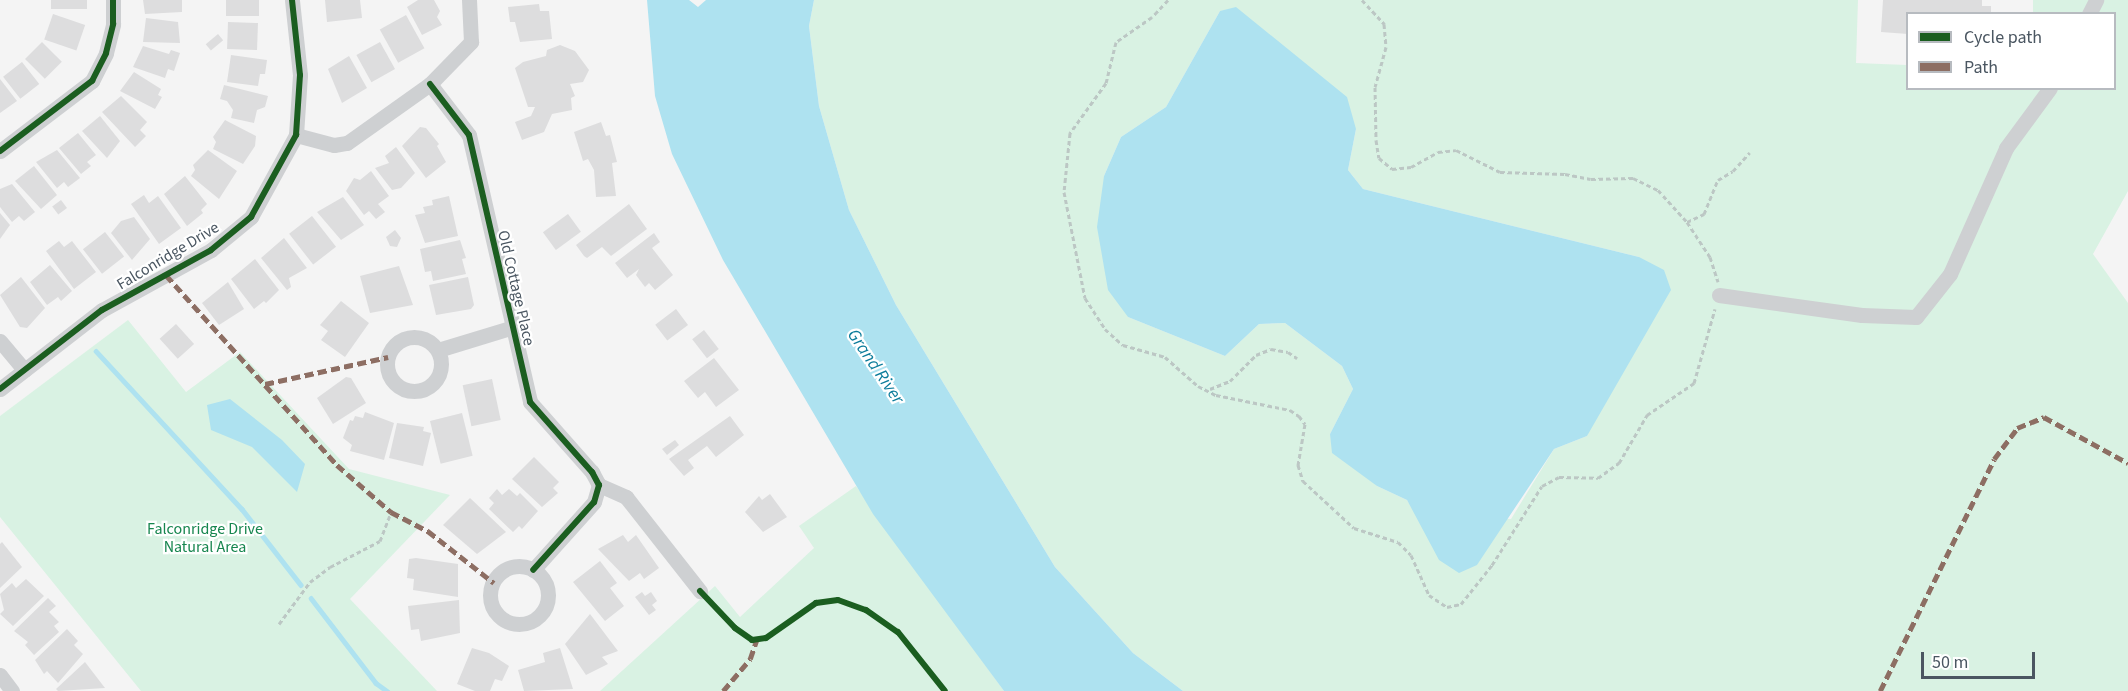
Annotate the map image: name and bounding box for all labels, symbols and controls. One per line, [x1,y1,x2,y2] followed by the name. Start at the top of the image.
[1906,12,2116,90] legend
[1964,25,2042,50] text: Cycle path
[1964,55,1998,80] text: Path
[113,218,223,294] street label: Falconridge Drive
[493,229,539,347] street label: Old Cottage Place
[842,325,908,409] water label: Grand River
[147,519,263,557] park label: Falconridge Drive Natural Area
[1924,640,2038,678] scale bar
[1932,650,1968,675] text: 50 m

